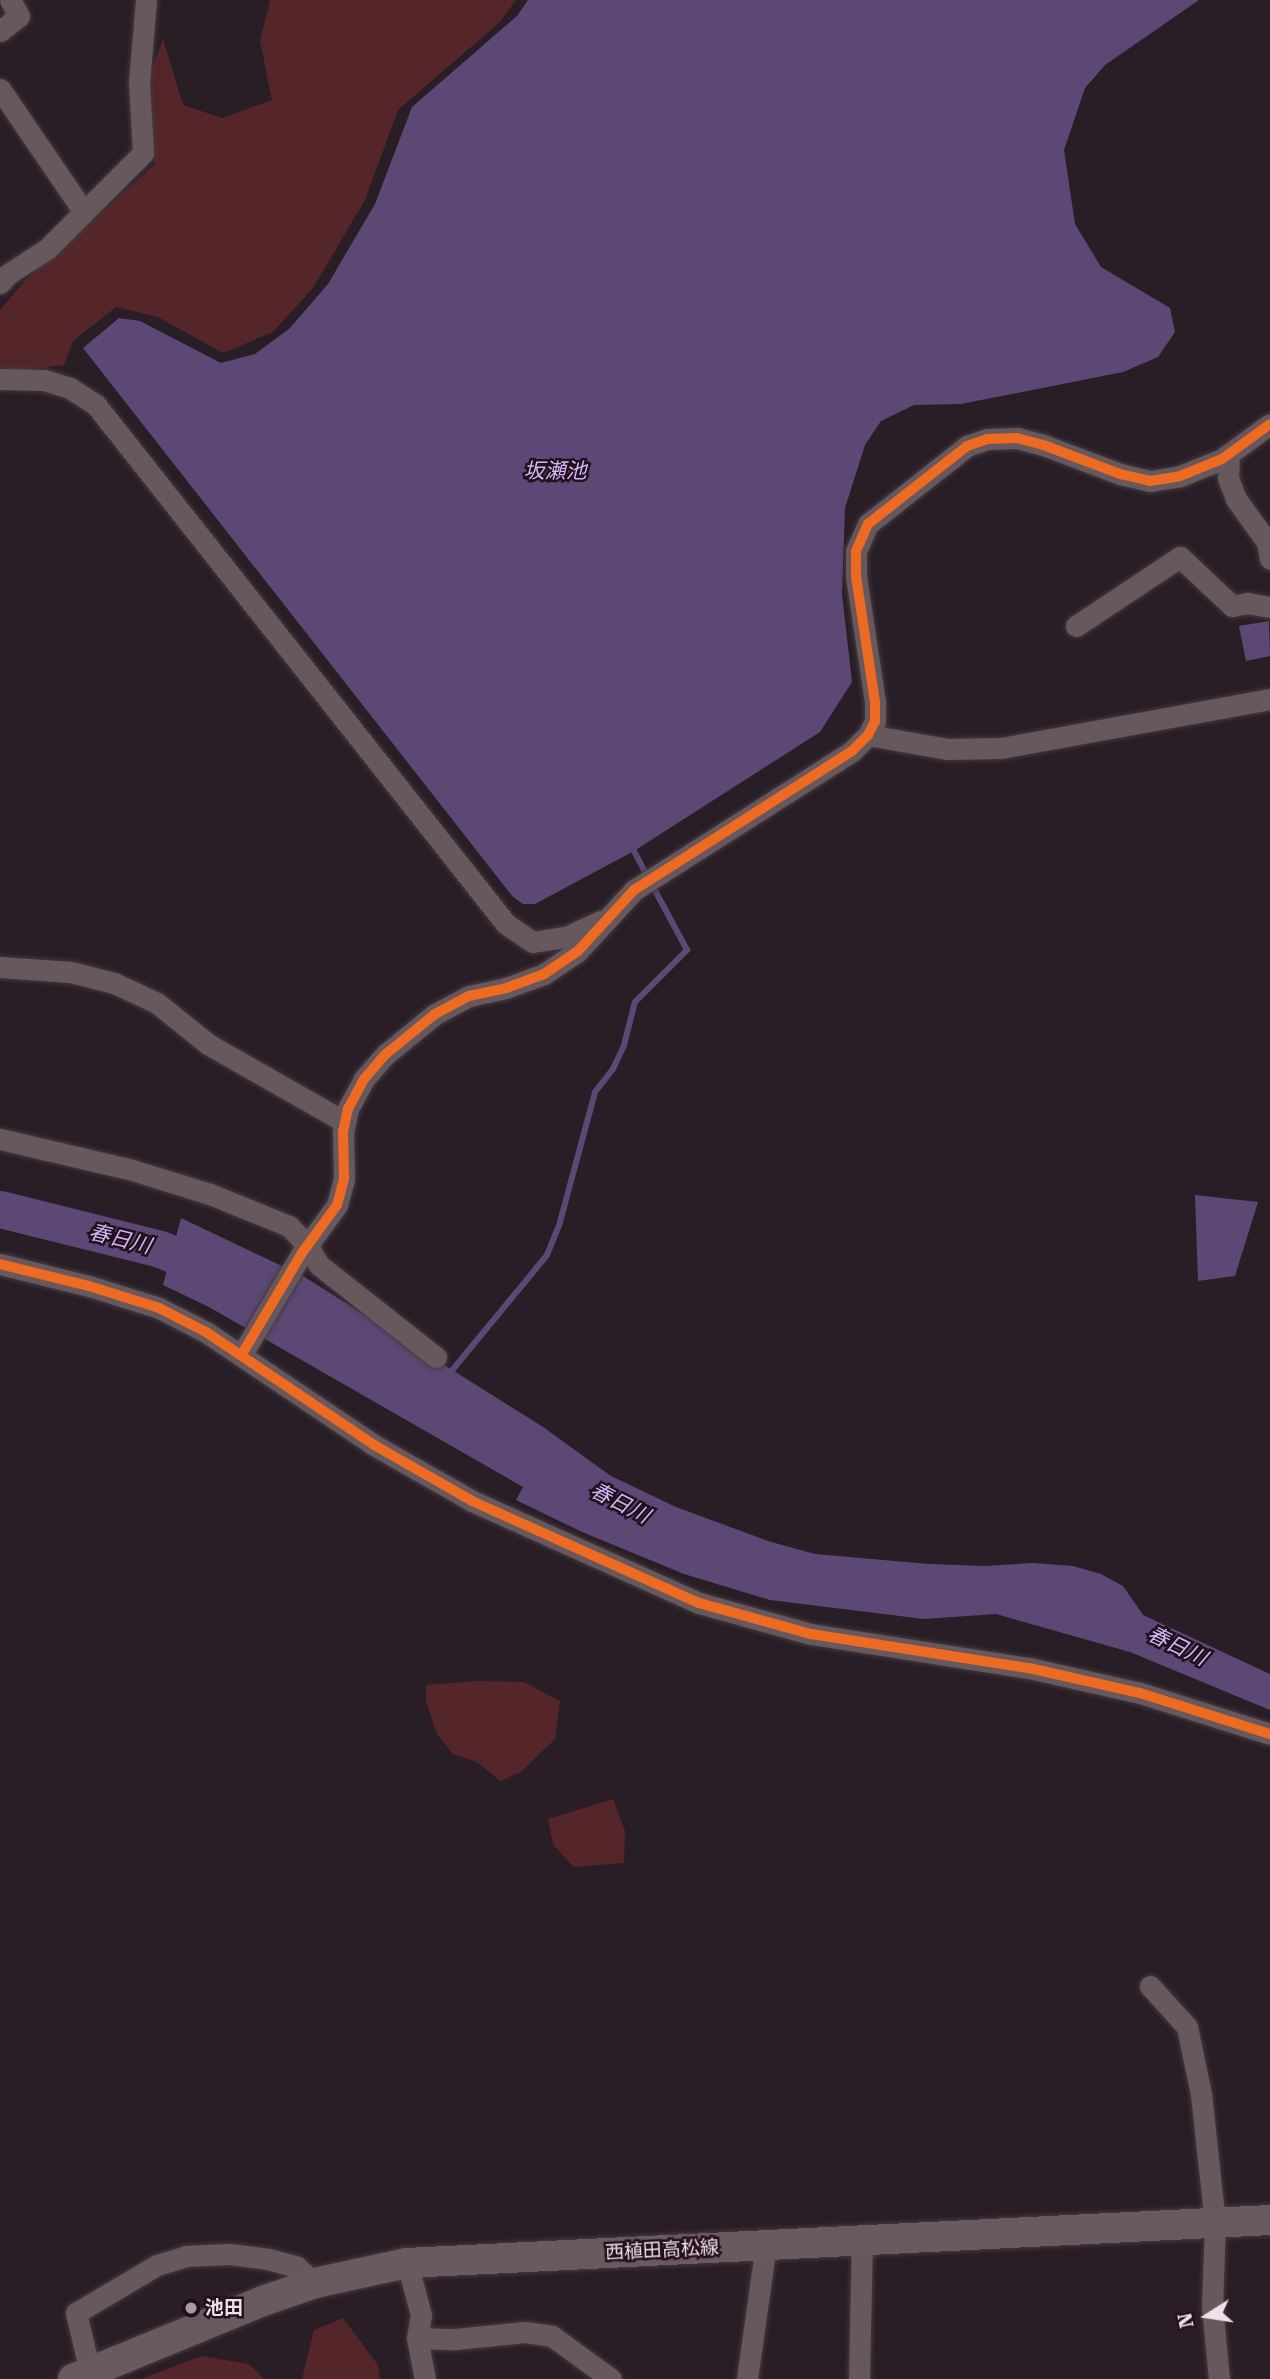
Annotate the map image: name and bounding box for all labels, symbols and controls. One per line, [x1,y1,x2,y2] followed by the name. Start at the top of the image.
[524,458,586,484] water label: 坂瀬池
[86,1219,154,1259] water label: 春日川
[586,1477,654,1529] water label: 春日川
[1143,1621,1211,1671] water label: 春日川
[604,2236,720,2264] street label: 西植田高松線
[1172,2281,1242,2351] north arrow
[205,2297,243,2319] place label: 池田
[183,2300,199,2316] marker: 池田
[1173,2311,1199,2330] text: N

